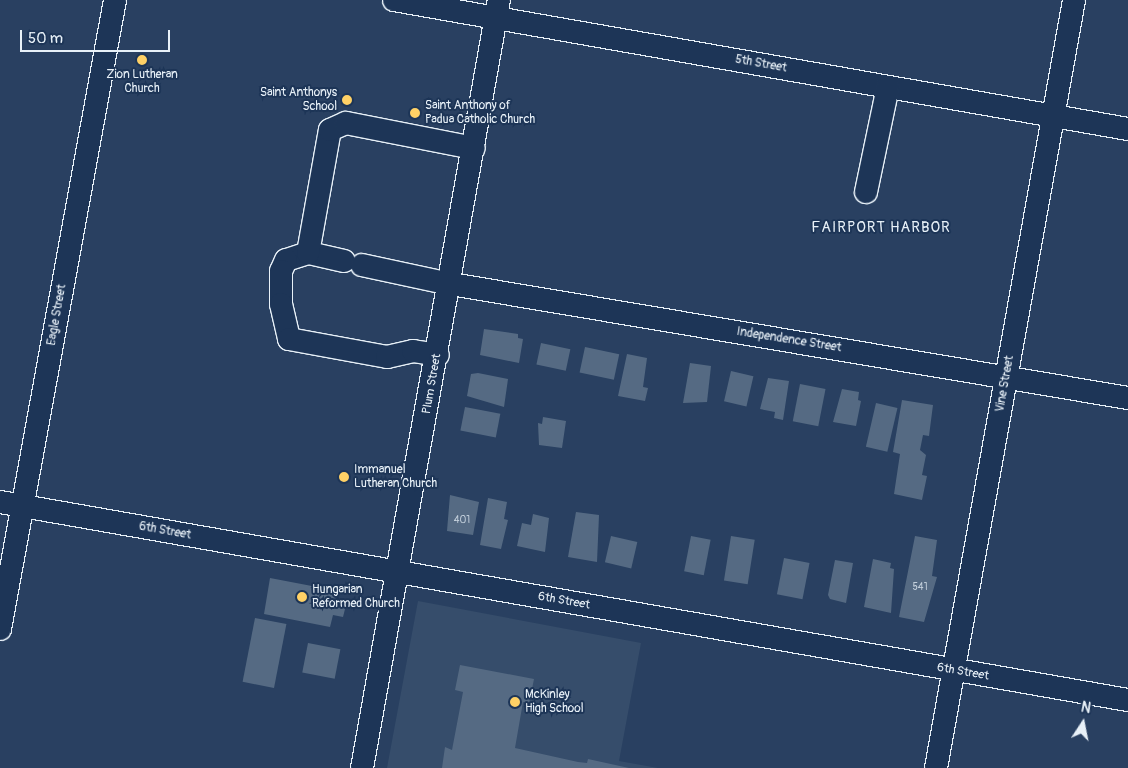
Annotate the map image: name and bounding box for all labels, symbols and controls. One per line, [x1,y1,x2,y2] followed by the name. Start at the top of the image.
[22,20,172,52] scale bar
[28,29,63,48] text: 50 m
[734,52,788,76] street label: 5th Street
[136,54,148,66] marker: Zion Lutheran Church
[106,68,178,96] place label: Zion Lutheran Church
[260,86,337,114] place label: Saint Anthonys School
[341,94,353,106] marker: Saint Anthonys School
[425,99,535,127] place label: Saint Anthony of Padua Catholic Church
[409,107,421,119] marker: Saint Anthony of Padua Catholic Church
[809,219,953,237] district label: FAIRPORT HARBOR
[45,283,69,347] street label: Eagle Street
[736,325,842,355] street label: Independence Street
[420,353,444,415] street label: Plum Street
[993,355,1017,413] street label: Vine Street
[354,463,437,491] place label: Immanuel Lutheran Church
[338,471,350,483] marker: Immanuel Lutheran Church
[454,515,470,527] house number: 401
[138,519,192,543] street label: 6th Street
[912,582,928,594] house number: 541
[312,583,400,611] place label: Hungarian Reformed Church
[537,589,591,613] street label: 6th Street
[296,591,308,603] marker: Hungarian Reformed Church
[936,660,990,684] street label: 6th Street
[525,688,584,716] place label: McKinley High School
[509,696,521,708] marker: McKinley High School
[1058,698,1108,748] north arrow
[1080,699,1092,717] text: N

